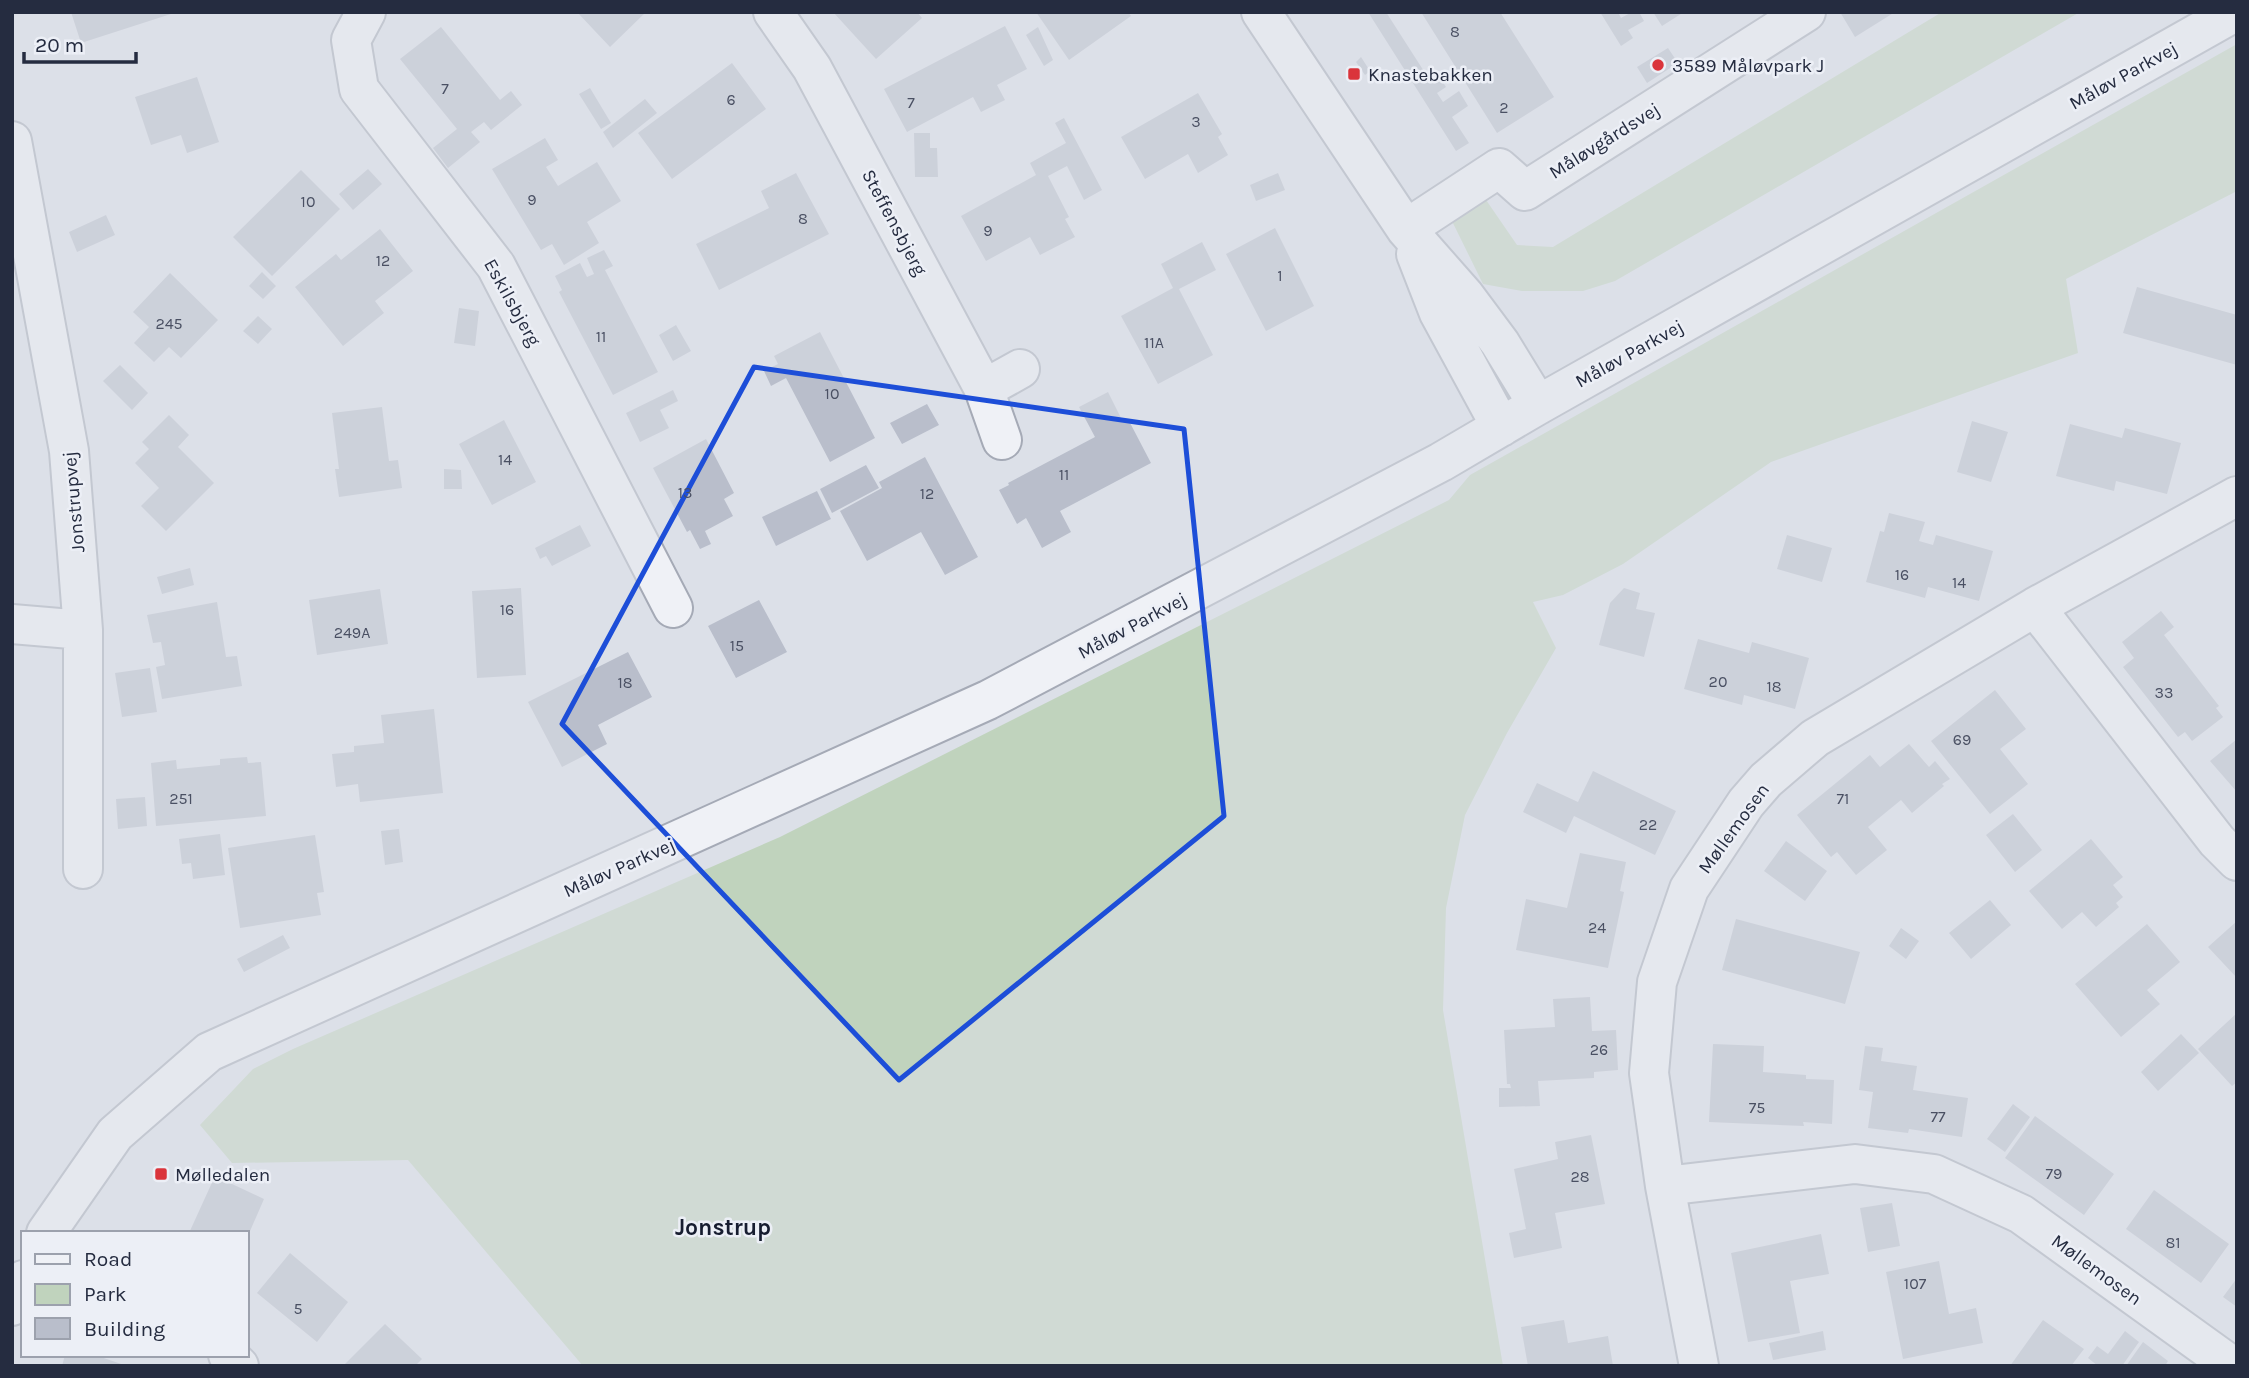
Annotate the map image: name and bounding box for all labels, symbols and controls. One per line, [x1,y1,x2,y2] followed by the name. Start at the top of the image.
[24,21,136,65] scale bar
[1450,22,1460,41] house number: 8
[35,33,84,57] text: 20 m
[2066,37,2181,115] street label: Måløv Parkvej
[1672,55,1824,77] place label: 3589 Måløvpark J
[1650,57,1666,73] marker: 3589 Måløvpark J
[1368,64,1493,86] place label: Knastebakken
[1346,66,1362,82] marker: Knastebakken
[441,79,449,98] house number: 7
[726,90,736,109] house number: 6
[907,93,915,112] house number: 7
[1499,98,1509,117] house number: 2
[1545,98,1664,184] street label: Måløvgårdsvej
[1191,112,1201,131] house number: 3
[857,166,931,279] street label: Steffensbjerg
[527,190,537,209] house number: 9
[301,192,315,211] house number: 10
[798,209,808,228] house number: 8
[983,221,993,240] house number: 9
[376,251,390,270] house number: 12
[479,255,545,350] street label: Eskilsbjerg
[1277,266,1283,285] house number: 1
[155,314,183,333] house number: 245
[1572,315,1687,393] street label: Måløv Parkvej
[596,327,606,346] house number: 11
[1144,333,1164,352] house number: 11A
[825,384,839,403] house number: 10
[59,450,89,553] street label: Jonstrupvej
[498,450,512,469] house number: 14
[1059,465,1069,484] house number: 11
[678,483,692,502] house number: 13
[920,484,934,503] house number: 12
[1895,565,1909,584] house number: 16
[1952,573,1966,592] house number: 14
[1074,588,1191,664] street label: Måløv Parkvej
[500,600,514,619] house number: 16
[334,623,370,642] house number: 249A
[730,636,744,655] house number: 15
[1709,672,1727,691] house number: 20
[617,673,633,692] house number: 18
[1766,677,1782,696] house number: 18
[2155,683,2173,702] house number: 33
[1953,730,1971,749] house number: 69
[1694,779,1774,878] street label: Møllemosen
[169,789,193,808] house number: 251
[1837,789,1849,808] house number: 71
[1639,815,1657,834] house number: 22
[560,833,679,902] street label: Måløv Parkvej
[1588,918,1606,937] house number: 24
[1590,1040,1608,1059] house number: 26
[1749,1098,1765,1117] house number: 75
[1930,1107,1946,1126] house number: 77
[175,1164,270,1186] place label: Mølledalen
[2046,1164,2062,1183] house number: 79
[153,1166,169,1182] marker: Mølledalen
[1570,1167,1590,1186] house number: 28
[675,1214,771,1241] district label: Jonstrup
[2047,1230,2146,1310] street label: Møllemosen
[21,1231,248,1357] legend
[2165,1233,2181,1252] house number: 81
[84,1247,132,1271] text: Road
[1904,1274,1927,1293] house number: 107
[84,1282,127,1306] text: Park
[293,1299,303,1318] house number: 5
[84,1317,165,1341] text: Building

